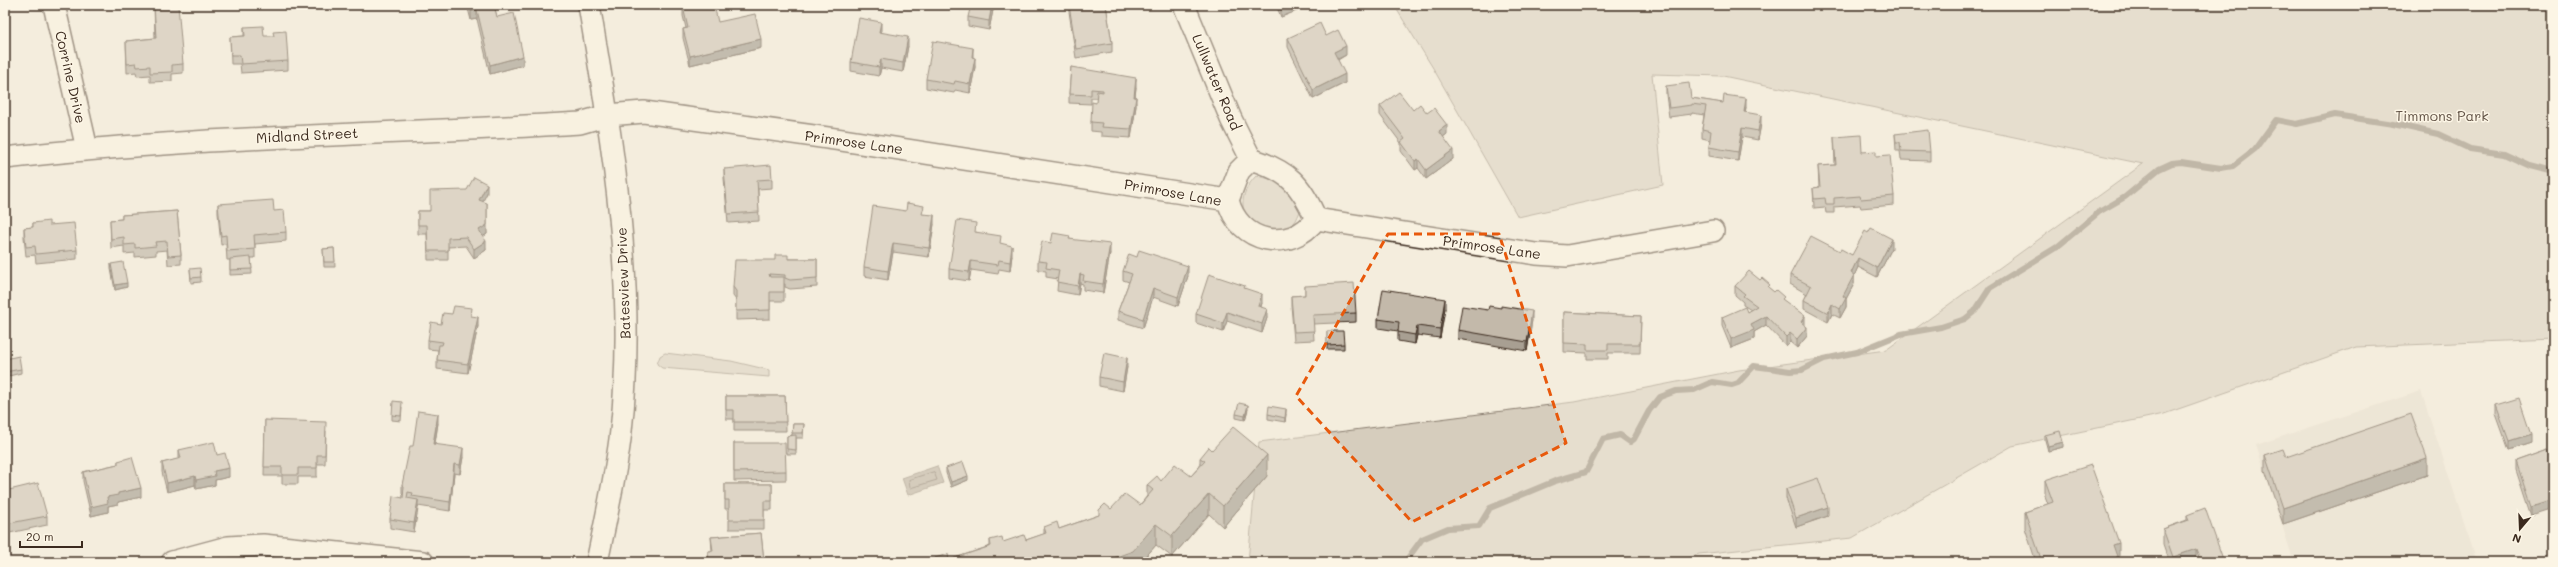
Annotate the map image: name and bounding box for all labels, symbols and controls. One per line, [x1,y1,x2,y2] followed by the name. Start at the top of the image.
[51,29,91,125] street label: Corrine Drive
[1188,31,1246,133] street label: Lullwater Road
[2395,106,2489,125] park label: Timmons Park
[255,123,359,147] street label: Midland Street
[804,126,904,158] street label: Primrose Lane
[1123,174,1223,210] street label: Primrose Lane
[612,227,634,339] street label: Batesview Drive
[1442,231,1542,263] street label: Primrose Lane
[2500,509,2540,549] north arrow
[20,523,82,549] scale bar
[26,528,54,544] text: 20 m
[2510,530,2523,547] text: N

